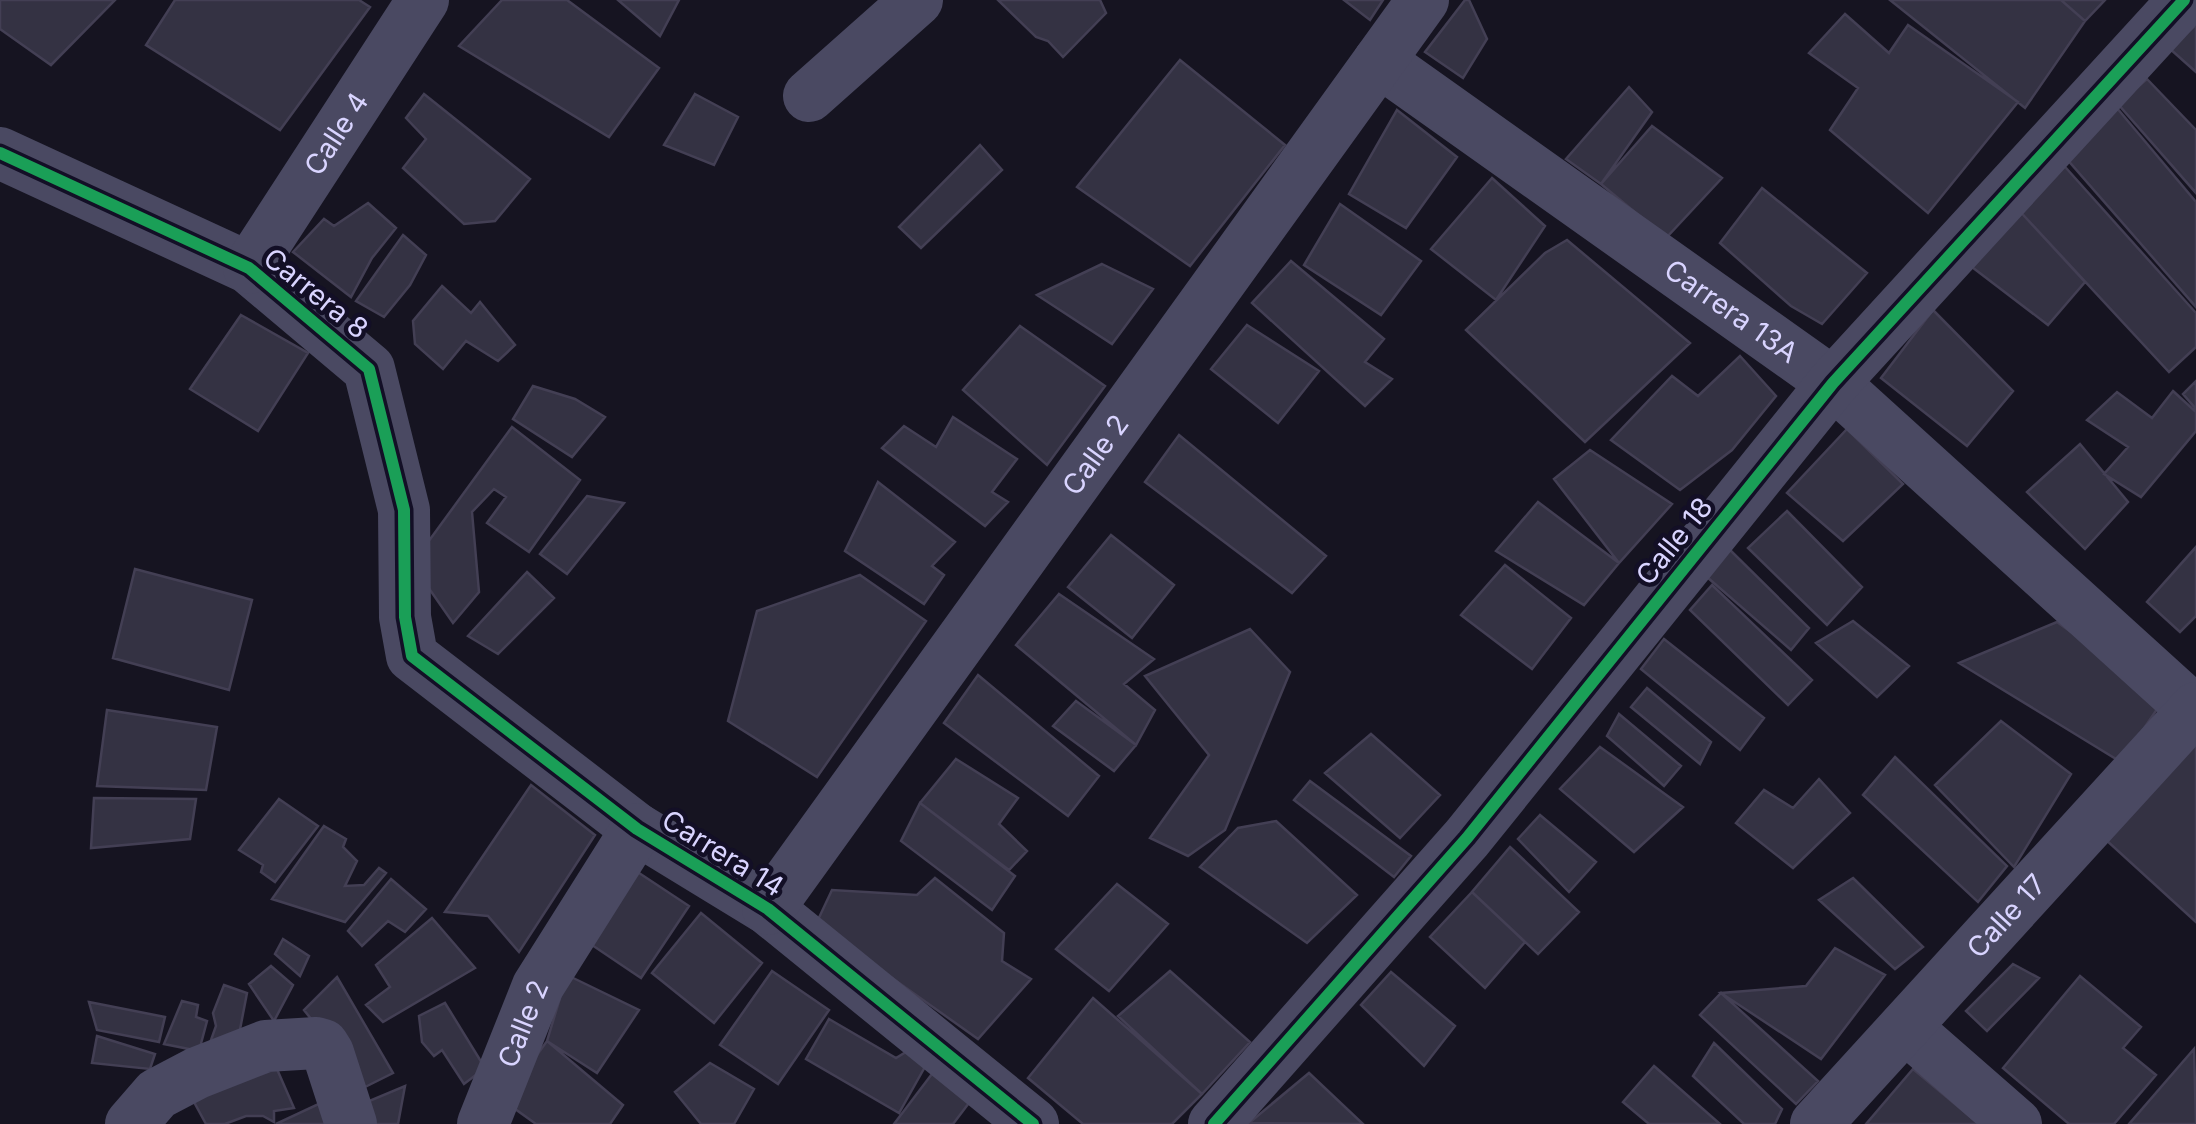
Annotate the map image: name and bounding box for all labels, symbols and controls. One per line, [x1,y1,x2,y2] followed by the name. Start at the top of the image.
[297,86,375,182] street label: Calle 4
[257,240,375,346] street label: Carrera 8
[1658,252,1805,370] street label: Carrera 13A
[1055,408,1136,502] street label: Calle 2
[1628,490,1720,592] street label: Calle 18
[656,802,790,904] street label: Carrera 14
[1960,867,2053,965] street label: Calle 17
[490,975,556,1072] street label: Calle 2

